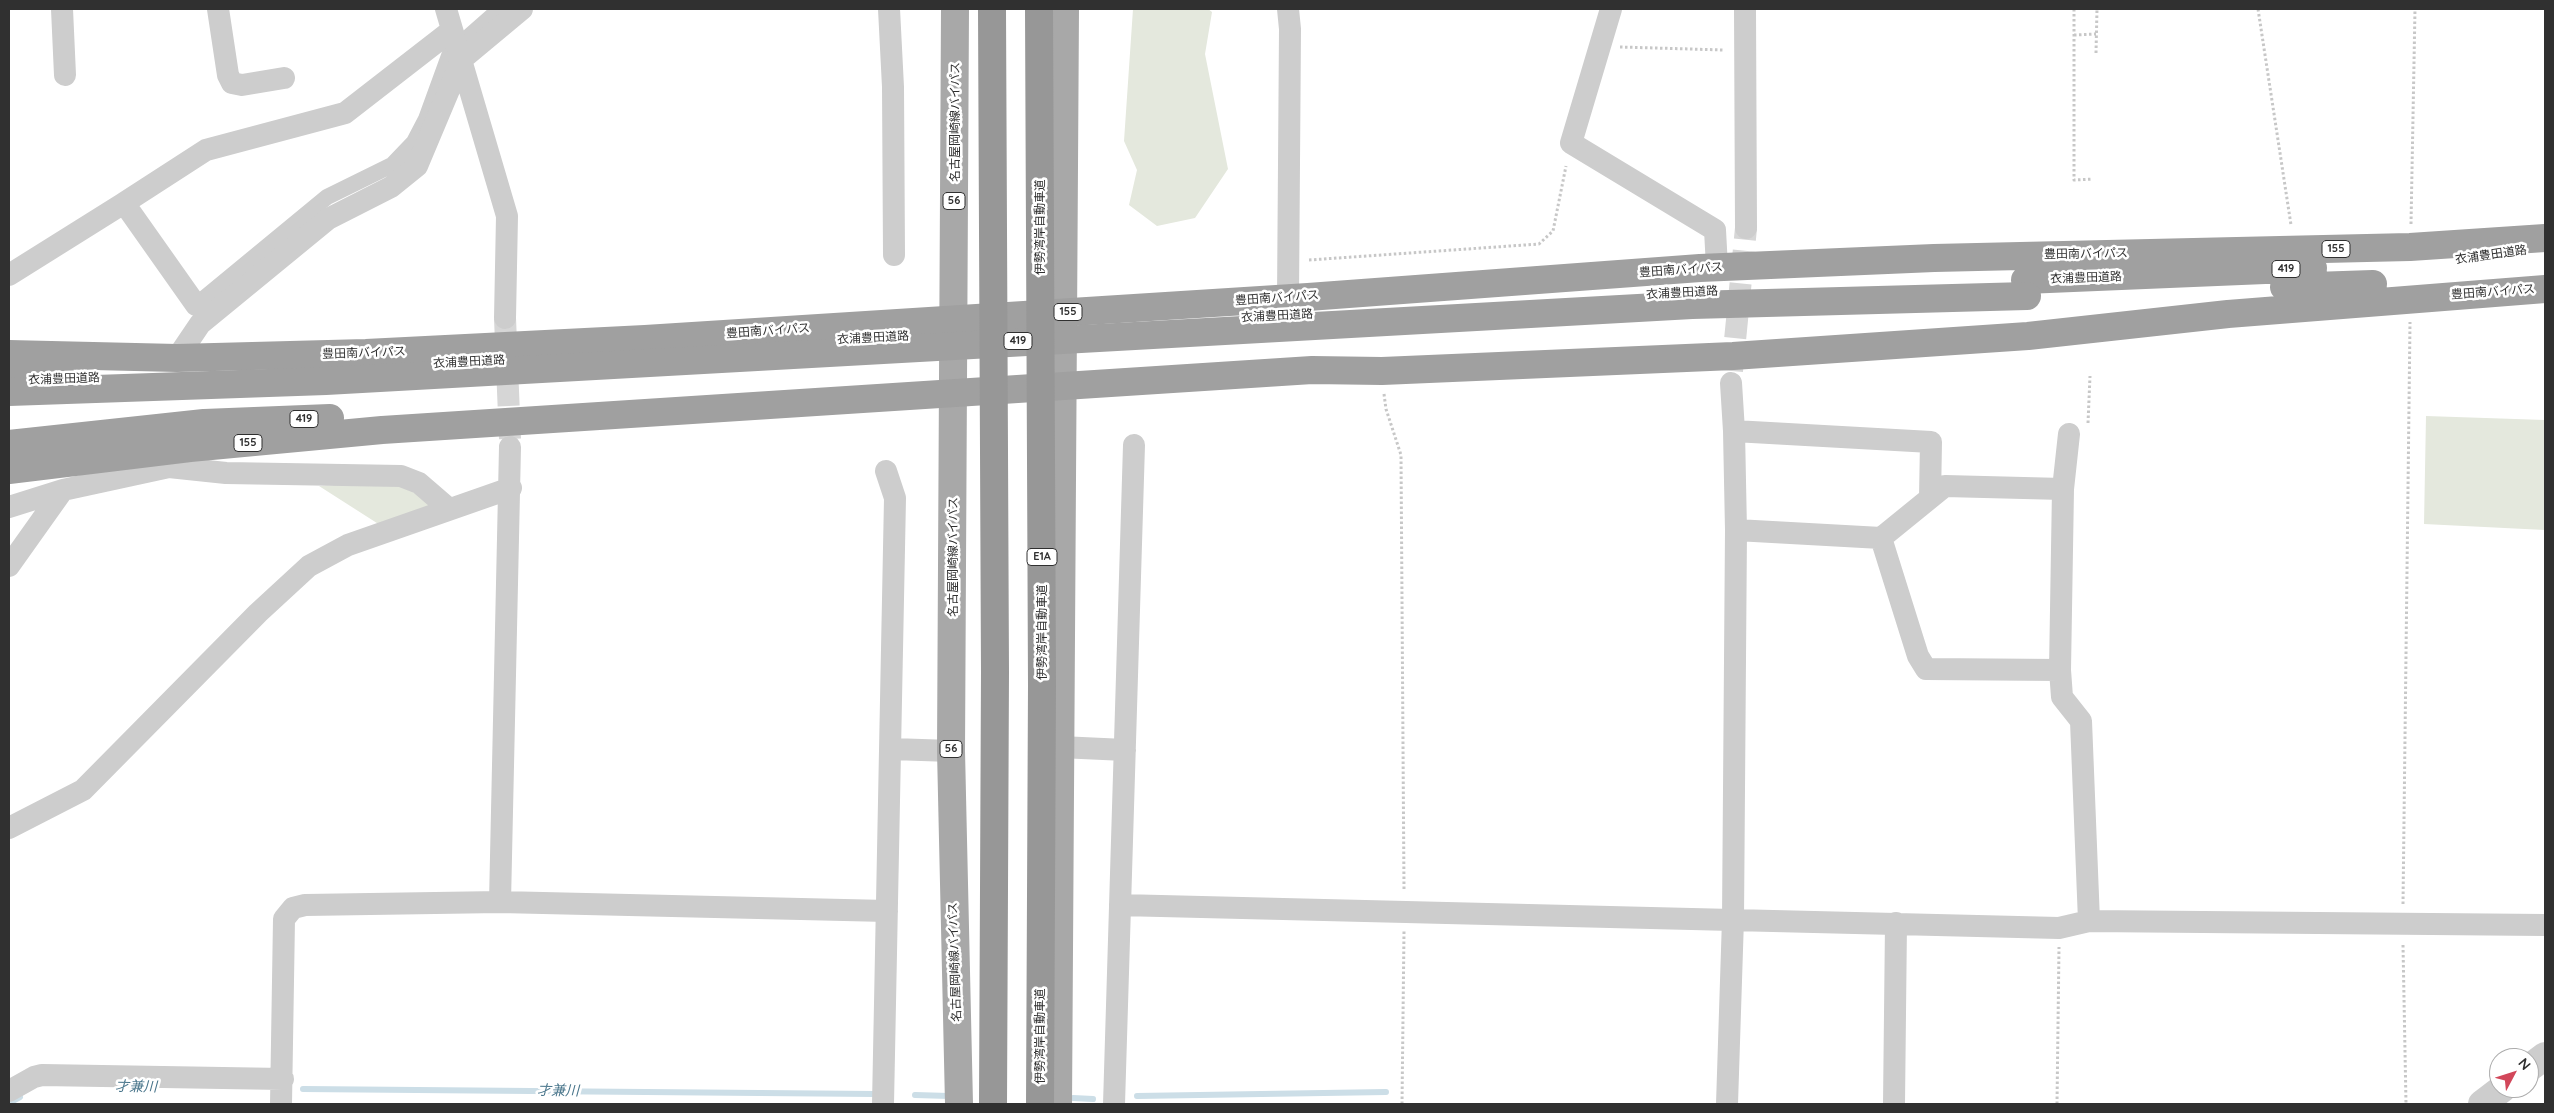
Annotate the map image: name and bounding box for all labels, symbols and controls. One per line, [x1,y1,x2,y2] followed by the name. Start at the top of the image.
[948,62,962,182] street label: 名古屋岡崎線バイパス
[1033,179,1047,275] street label: 伊勢湾岸自動車道
[943,192,965,210] road number: 56
[2322,240,2350,258] road number: 155
[2454,243,2528,267] street label: 衣浦豊田道路
[2044,246,2128,262] street label: 豊田南バイパス
[1639,260,1723,280] street label: 豊田南バイパス
[2272,260,2300,278] road number: 419
[2050,270,2122,286] street label: 衣浦豊田道路
[2451,282,2535,302] street label: 豊田南バイパス
[1646,284,1718,302] street label: 衣浦豊田道路
[1235,288,1319,308] street label: 豊田南バイパス
[1054,304,1082,320] road number: 155
[1241,307,1313,325] street label: 衣浦豊田道路
[726,321,810,341] street label: 豊田南バイパス
[837,329,909,347] street label: 衣浦豊田道路
[1004,332,1032,350] road number: 419
[322,344,406,362] street label: 豊田南バイパス
[433,353,505,371] street label: 衣浦豊田道路
[28,371,100,387] street label: 衣浦豊田道路
[290,410,318,428] road number: 419
[234,434,262,452] road number: 155
[946,497,960,617] street label: 名古屋岡崎線バイパス
[1027,548,1057,566] road number: E1A
[1035,584,1049,680] street label: 伊勢湾岸自動車道
[940,741,962,758] road number: 56
[946,902,964,1022] street label: 名古屋岡崎線バイパス
[1033,988,1047,1084] street label: 伊勢湾岸自動車道
[2489,1048,2539,1098] north arrow
[2515,1054,2535,1074] text: N
[115,1078,157,1096] water label: 才兼川
[537,1082,579,1100] water label: 才兼川

